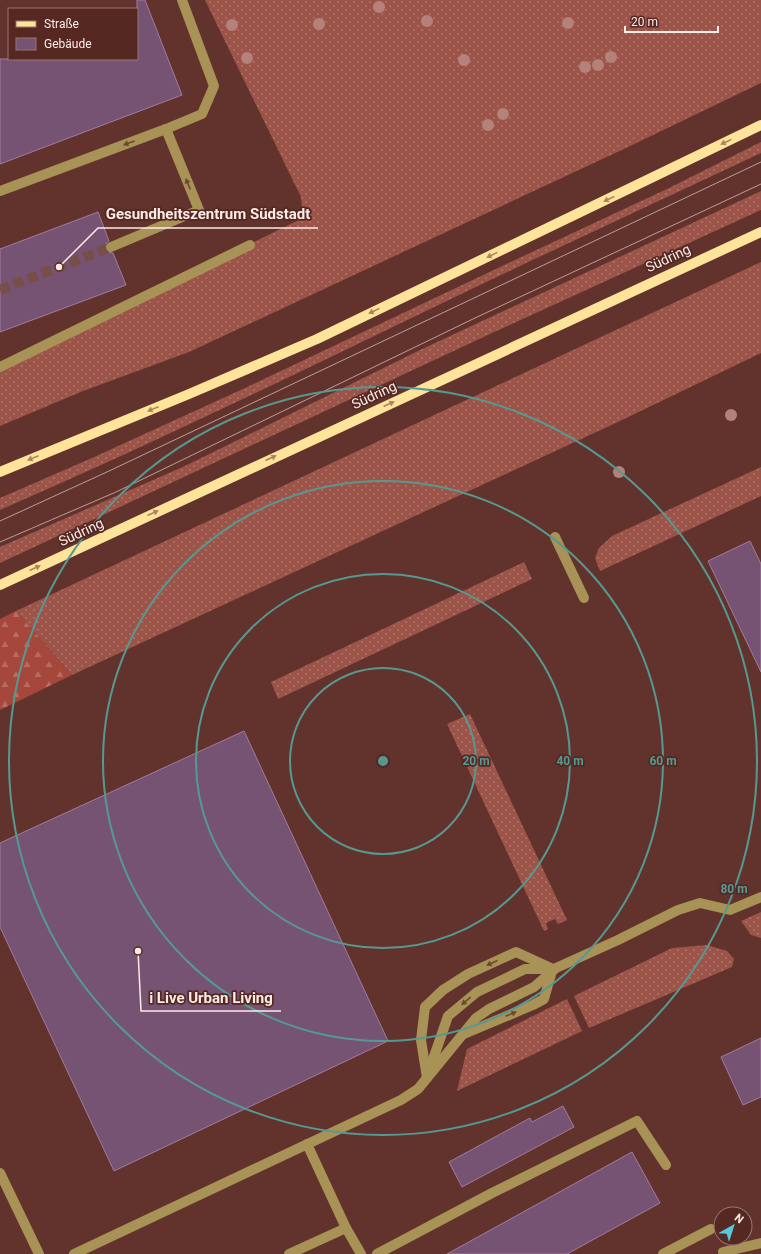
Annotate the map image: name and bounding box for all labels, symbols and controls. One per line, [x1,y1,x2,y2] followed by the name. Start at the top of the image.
[8,8,138,60] legend
[625,8,718,34] scale bar
[631,15,658,29] text: 20 m
[44,17,79,31] text: Straße
[44,37,92,51] text: Gebäude
[720,139,732,145] one-way arrow
[123,140,135,146] one-way arrow
[185,178,191,190] one-way arrow
[603,196,615,202] one-way arrow
[98,201,318,228] callout: Gesundheitszentrum Südstadt
[106,205,310,223] text: Gesundheitszentrum Südstadt
[643,241,693,275] street label: Südring
[486,252,497,258] one-way arrow
[369,308,380,314] one-way arrow
[349,378,399,412] street label: Südring
[383,401,395,407] one-way arrow
[147,406,159,412] one-way arrow
[265,455,277,461] one-way arrow
[26,456,38,462] one-way arrow
[147,510,159,516] one-way arrow
[56,515,106,549] street label: Südring
[30,565,41,571] one-way arrow
[376,754,390,768] centre of rings
[462,754,490,768] text: 20 m
[556,754,584,768] text: 40 m
[649,754,677,768] text: 60 m
[720,882,748,896] text: 80 m
[487,960,498,966] one-way arrow
[141,984,281,1011] callout: i Live Urban Living
[149,989,273,1007] text: i Live Urban Living
[461,997,472,1006] one-way arrow
[506,1011,517,1017] one-way arrow
[713,1206,753,1246] north arrow
[732,1211,746,1226] text: N

